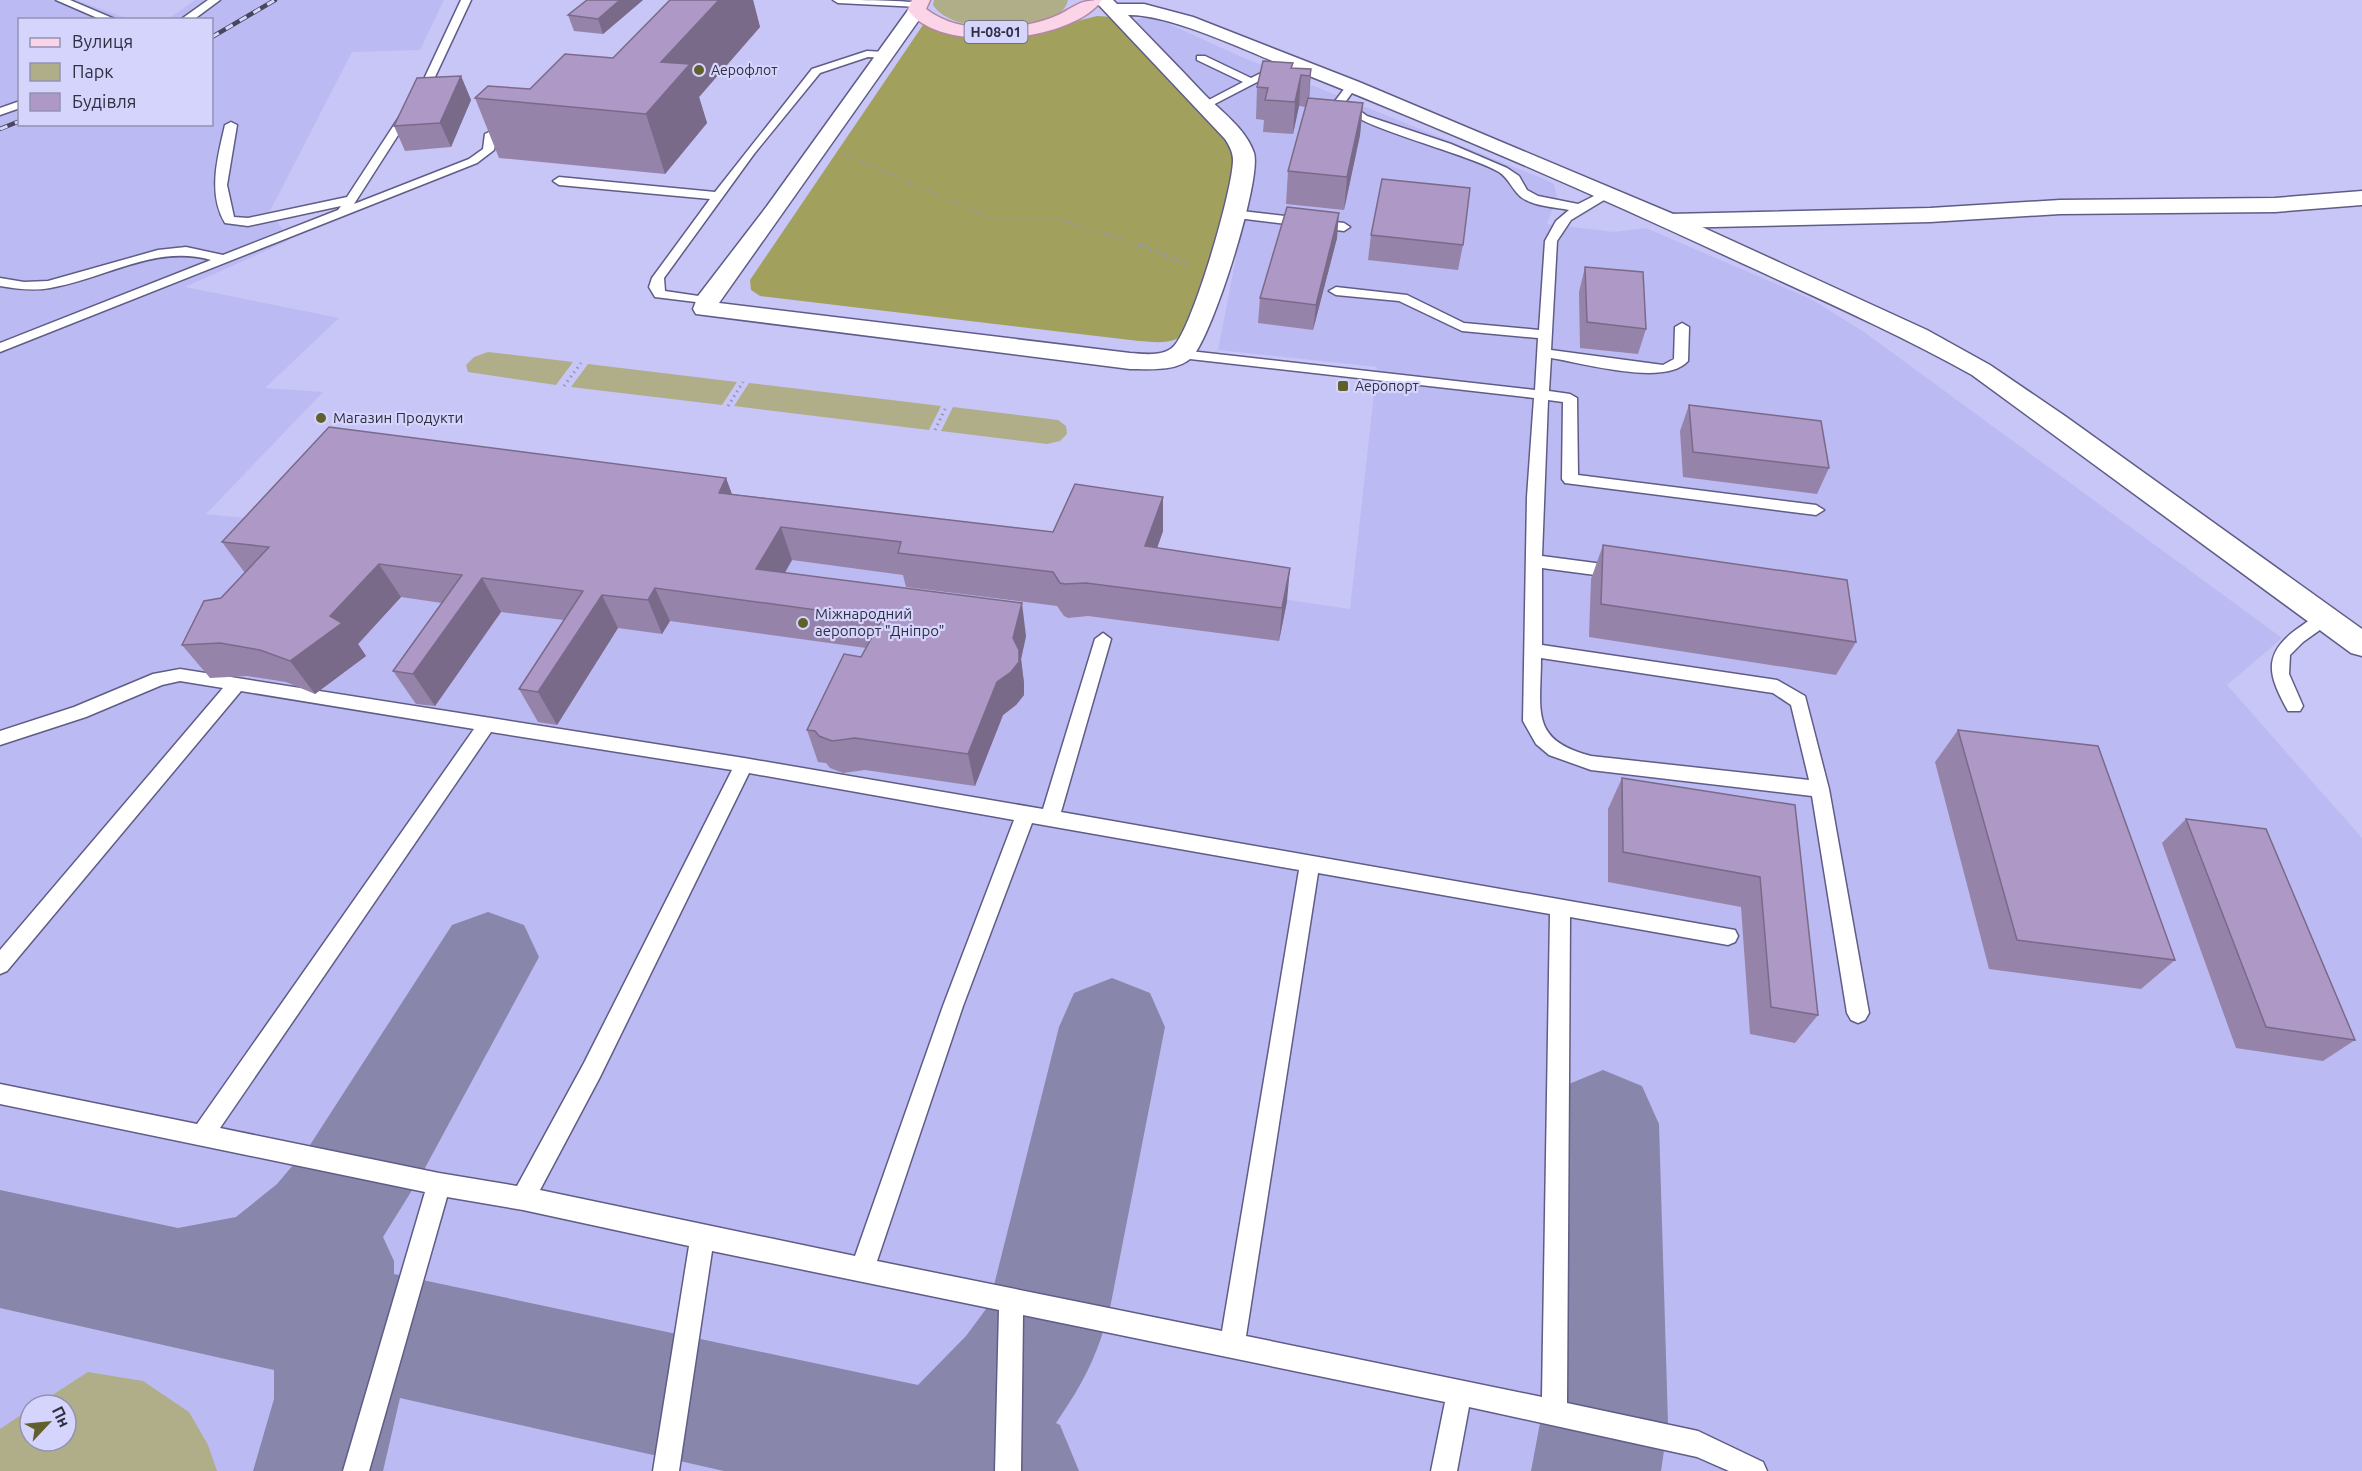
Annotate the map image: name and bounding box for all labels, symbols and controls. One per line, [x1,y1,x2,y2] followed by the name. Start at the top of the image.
[18,18,213,126] legend
[964,21,1028,43] road number: Н-08-01
[72,31,133,51] text: Вулиця
[72,61,113,81] text: Парк
[711,62,777,78] place label: Аерофлот
[692,63,706,77] marker: Аерофлот
[72,91,137,111] text: Будівля
[1355,378,1419,394] place label: Аеропорт
[1336,379,1350,393] marker: Аеропорт
[333,409,463,426] place label: Магазин Продукти
[314,411,328,425] marker: Магазин Продукти
[815,605,945,639] place label: Міжнародний аеропорт "Дніпро"
[796,616,810,630] marker: Міжнародний аеропорт "Дніпро"
[18,1393,78,1453] north arrow
[49,1403,74,1430] text: Пн

